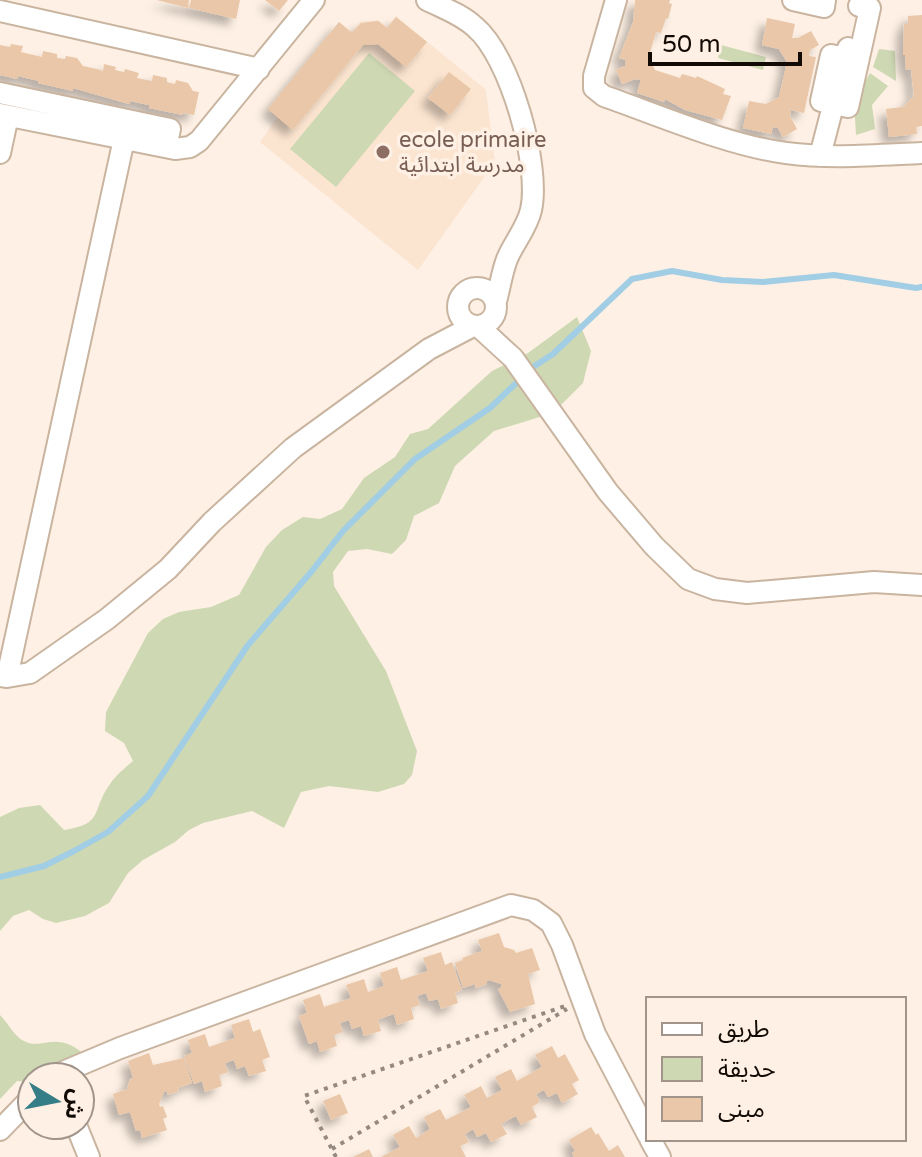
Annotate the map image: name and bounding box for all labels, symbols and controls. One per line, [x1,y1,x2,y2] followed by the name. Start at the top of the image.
[650,16,800,66] scale bar
[662,30,720,59] text: 50 m
[399,127,547,178] place label: ecole primaire مدرسة ابتدائية
[374,143,392,161] marker: ecole primaire مدرسة ابتدائية
[646,997,906,1141] legend
[718,1015,770,1044] text: طريق
[718,1055,776,1084] text: حديقة
[16,1061,96,1141] north arrow
[59,1087,90,1121] text: ش
[718,1095,765,1124] text: مبنى

